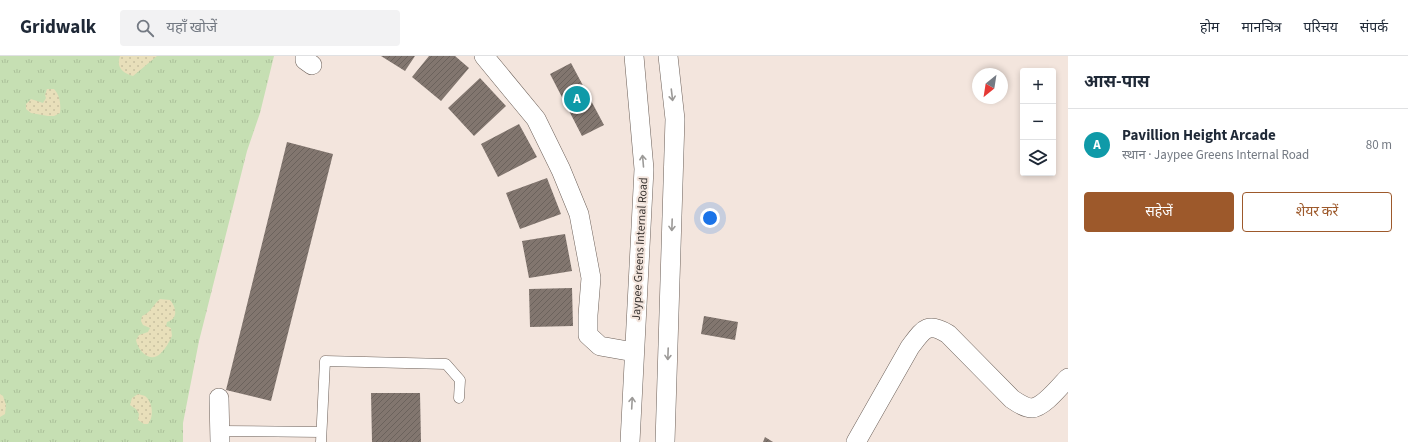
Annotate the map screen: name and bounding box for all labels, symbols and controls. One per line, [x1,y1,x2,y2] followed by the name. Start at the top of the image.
[120,10,400,46] search box
[20,14,96,41] text: Gridwalk
[134,17,156,39] icon: search
[166,17,217,38] text: यहाँ खोजें
[1200,18,1219,38] text: होम
[1241,18,1282,38] text: मानचित्र
[1304,18,1338,38] text: परिचय
[1360,18,1388,38] text: संपर्क
[972,68,1008,104] north arrow
[1020,68,1056,176] map controls
[1020,68,1056,104] button: +
[1084,70,1150,94] text: आस-पास
[564,84,590,114] pin: A
[669,88,676,101] one-way arrow
[1020,104,1056,140] button: −
[1122,125,1276,146] text: Pavillion Height Arcade
[1093,136,1101,154] text: A
[1366,136,1392,154] text: 80 m
[1020,140,1056,176] button: layers
[1122,146,1309,164] text: स्थान · Jaypee Greens Internal Road
[640,155,647,168] one-way arrow
[628,177,652,321] street label: Jaypee Greens Internal Road
[1084,192,1234,232] button: सहेजें
[1242,192,1392,232] button: शेयर करें
[700,208,720,228] your location
[668,218,676,231] one-way arrow
[664,347,672,360] one-way arrow
[628,397,635,410] one-way arrow

